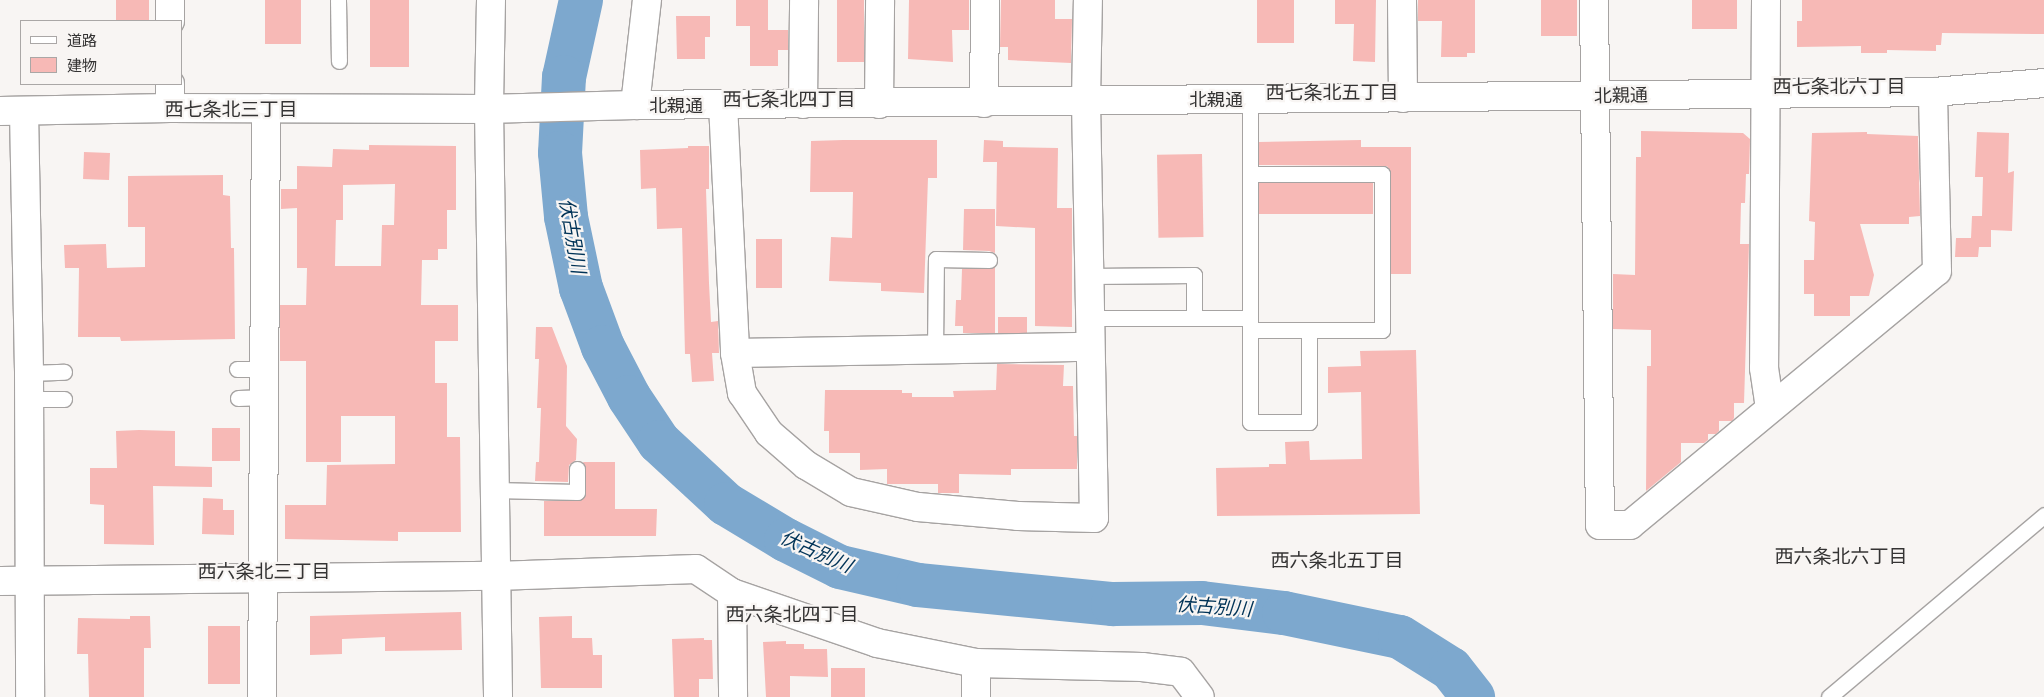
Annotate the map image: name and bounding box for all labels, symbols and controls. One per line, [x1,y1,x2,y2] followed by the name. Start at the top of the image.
[20,20,182,85] legend
[67,30,97,50] text: 道路
[67,55,97,75] text: 建物
[1773,76,1905,98] district label: 西七条北六丁目
[1266,82,1398,104] district label: 西七条北五丁目
[1594,84,1648,106] street label: 北親通
[1189,88,1243,110] street label: 北親通
[723,89,855,111] district label: 西七条北四丁目
[649,94,703,116] street label: 北親通
[165,99,297,121] district label: 西七条北三丁目
[554,197,590,275] water label: 伏古別川
[777,526,855,578] water label: 伏古別川
[1775,546,1907,568] district label: 西六条北六丁目
[1271,550,1403,572] district label: 西六条北五丁目
[198,561,330,583] district label: 西六条北三丁目
[1175,593,1253,621] water label: 伏古別川
[726,604,858,626] district label: 西六条北四丁目

